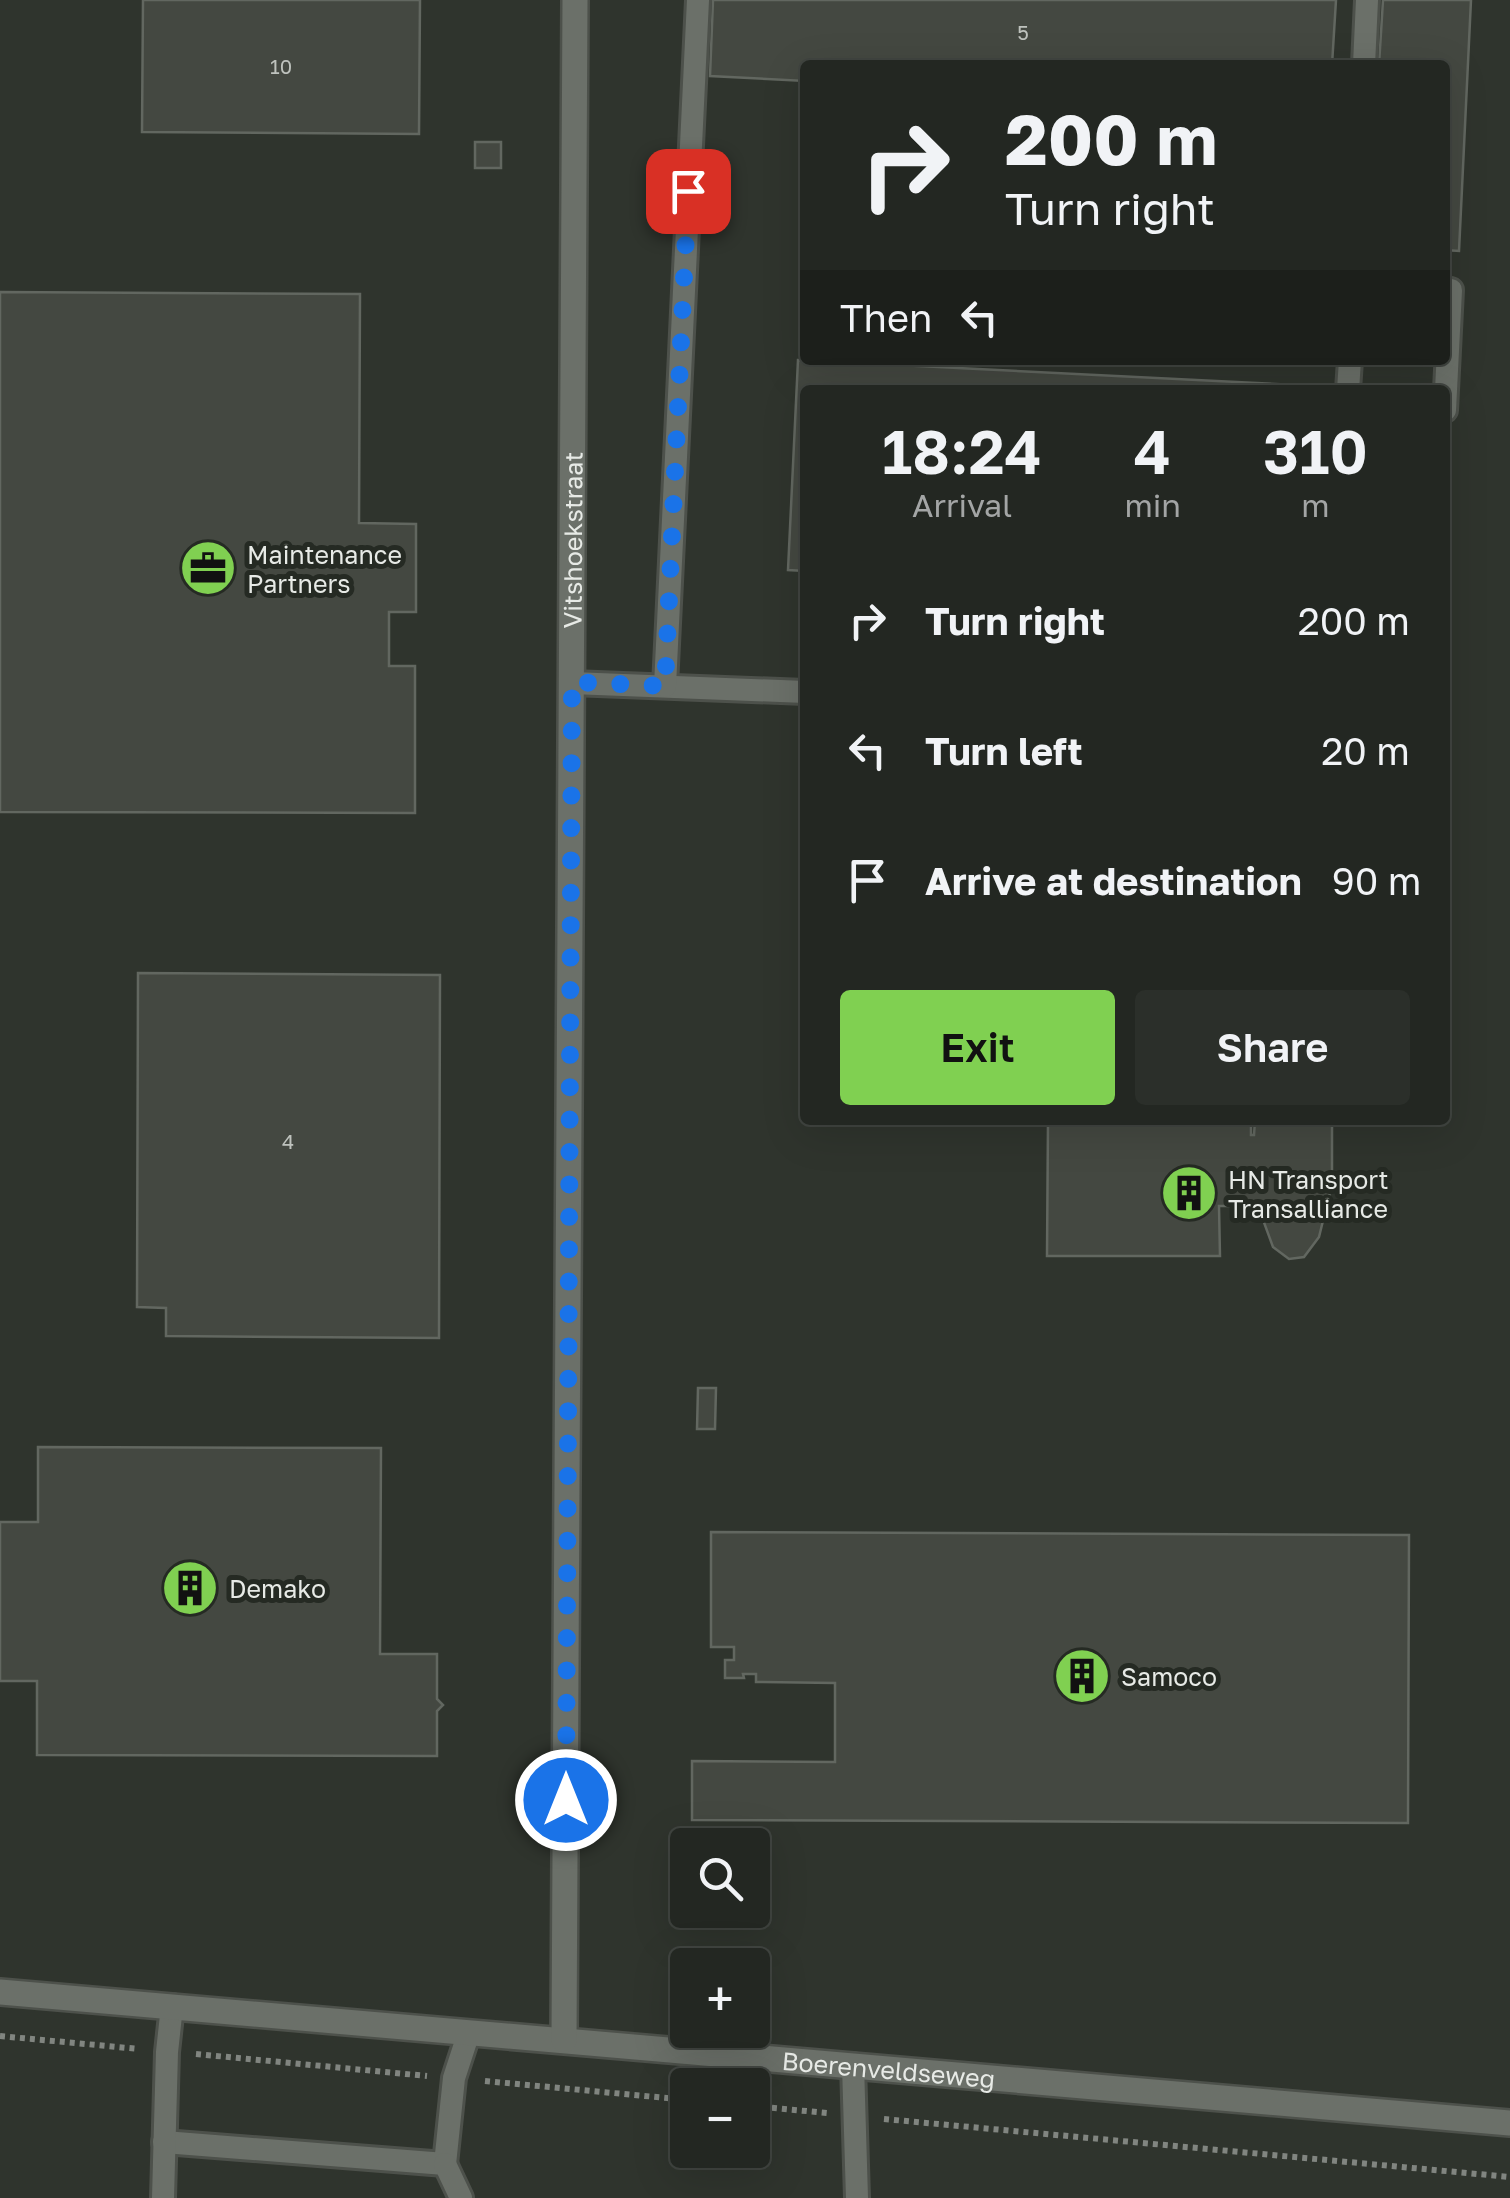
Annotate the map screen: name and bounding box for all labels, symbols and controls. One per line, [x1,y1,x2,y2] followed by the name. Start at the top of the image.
[1017,20,1029,44] house number: 5
[270,54,292,78] house number: 10
[1005,96,1217,180] text: 200 m
[840,100,970,230] icon: right
[646,149,731,234] pin
[661,164,716,219] icon: arrive
[1005,181,1215,235] text: Turn right
[952,290,1007,345] icon: left
[840,295,932,340] text: Then
[882,415,1042,487] text: 18:24
[1134,415,1172,487] text: 4
[1263,415,1368,487] text: 310
[556,452,588,628] street label: Vitshoekstraat
[912,486,1012,524] text: Arrival
[1124,486,1181,524] text: min
[1301,486,1330,524] text: m
[178,538,238,598] office icon: Maintenance Partners
[247,539,402,599] place label: Maintenance Partners
[840,593,895,648] icon: right
[925,598,1105,643] text: Turn right
[1298,598,1410,643] text: 200 m
[840,723,895,778] icon: left
[925,728,1083,773] text: Turn left
[1321,728,1410,773] text: 20 m
[840,853,895,908] icon: arrive
[925,858,1302,903] text: Arrive at destination
[1332,858,1421,903] text: 90 m
[840,990,1115,1105] button: Exit
[1135,990,1410,1105] button: Share
[282,1129,294,1153] house number: 4
[1159,1163,1219,1223] building icon: HN Transport Transalliance
[1228,1164,1388,1224] place label: HN Transport Transalliance
[160,1558,220,1618] building icon: Demako
[229,1573,326,1604] place label: Demako
[1052,1646,1112,1706] building icon: Samoco
[1121,1661,1217,1692] place label: Samoco
[514,1748,618,1852] position arrow
[670,1828,770,2168] map controls
[670,1828,770,1928] button: search
[670,1948,770,2048] button: +
[781,2044,997,2094] street label: Boerenveldseweg
[670,2068,770,2168] button: −

